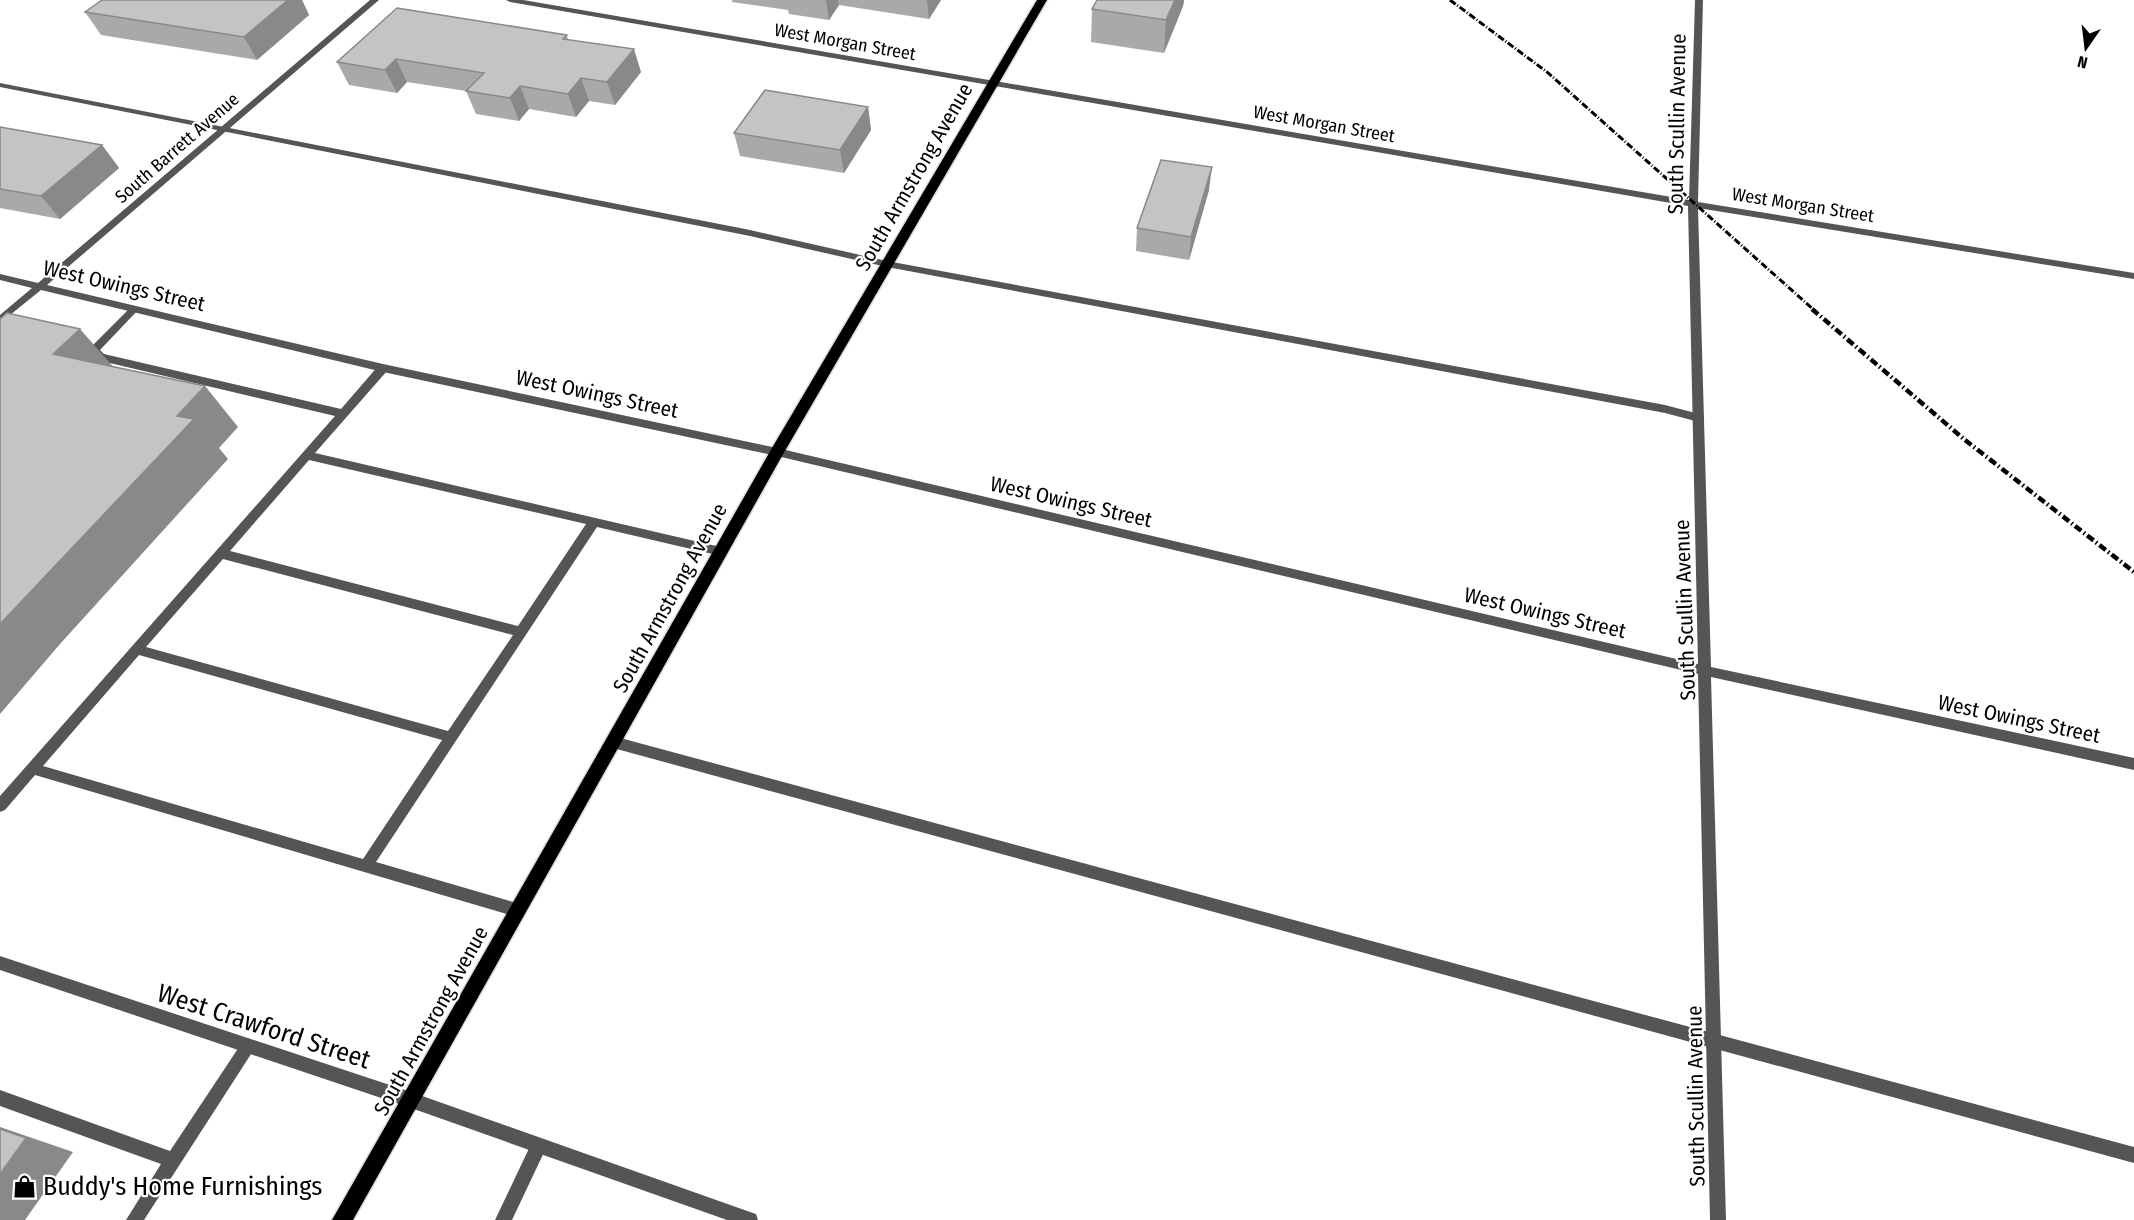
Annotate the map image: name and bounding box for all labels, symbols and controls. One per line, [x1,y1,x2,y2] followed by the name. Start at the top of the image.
[2056,18,2116,78] north arrow
[773,19,918,65] street label: West Morgan Street
[1662,33,1692,215] street label: South Scullin Avenue
[2076,52,2089,72] text: N
[850,79,978,275] street label: South Armstrong Avenue
[110,88,244,208] street label: South Barrett Avenue
[1252,101,1397,147] street label: West Morgan Street
[1731,183,1876,227] street label: West Morgan Street
[41,255,208,317] street label: West Owings Street
[513,364,681,424] street label: West Owings Street
[988,471,1155,533] street label: West Owings Street
[607,499,733,697] street label: South Armstrong Avenue
[1669,519,1701,701] street label: South Scullin Avenue
[1462,582,1629,644] street label: West Owings Street
[1935,689,2103,749] street label: West Owings Street
[368,922,494,1120] street label: South Armstrong Avenue
[153,977,375,1076] street label: West Crawford Street
[1681,1005,1711,1187] street label: South Scullin Avenue
[43,1171,322,1202] place label: Buddy's Home Furnishings
[12,1173,38,1199] shop icon: Buddy's Home Furnishings

